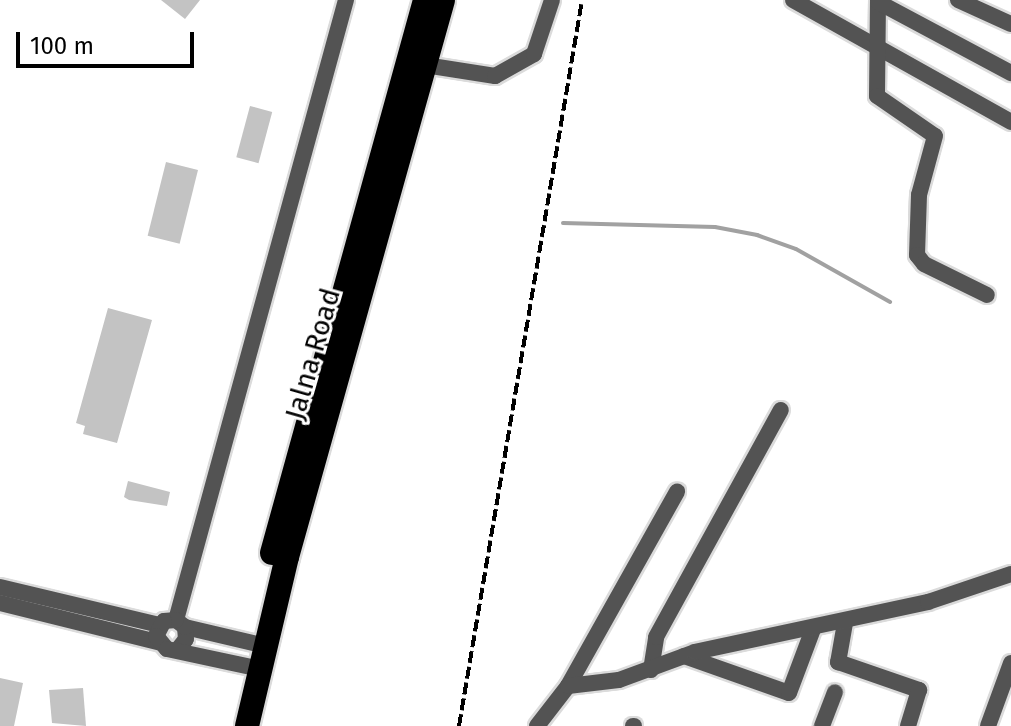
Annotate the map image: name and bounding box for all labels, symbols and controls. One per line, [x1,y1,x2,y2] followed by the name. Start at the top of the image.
[20,16,198,66] scale bar
[30,32,94,60] text: 100 m
[278,284,348,424] street label: Jalna Road

